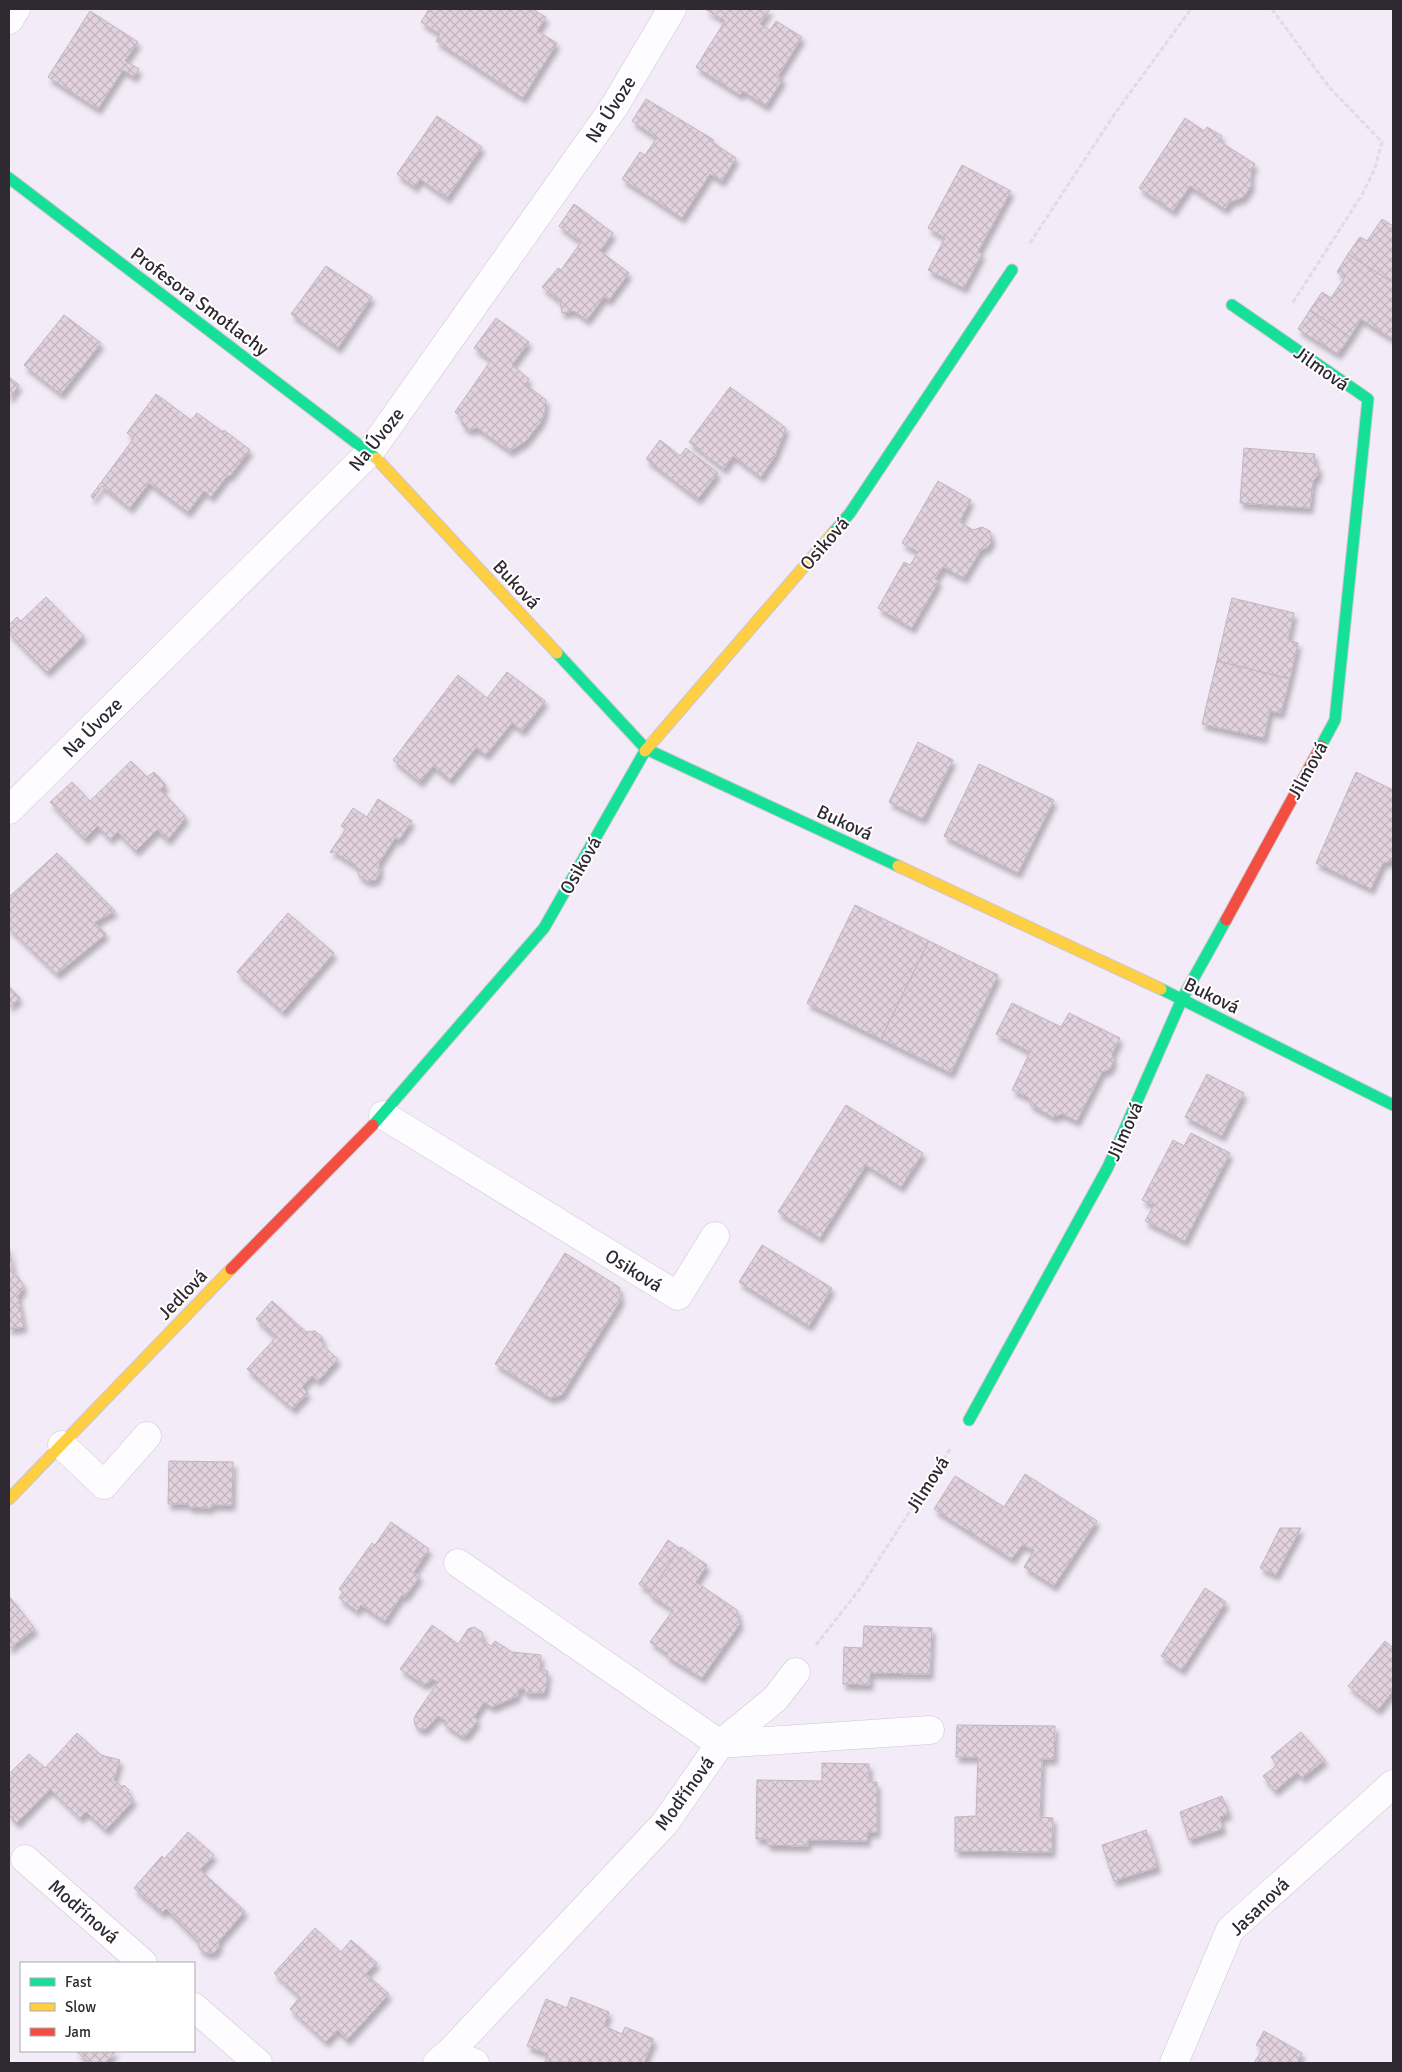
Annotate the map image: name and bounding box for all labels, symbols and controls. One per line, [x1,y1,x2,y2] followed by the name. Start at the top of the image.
[580,72,641,148] street label: Na Úvoze
[126,242,273,362] street label: Profesora Smotlachy
[1289,341,1354,397] street label: Jilmová
[344,403,410,476] street label: Na Úvoze
[795,512,855,575] street label: Osiková
[487,555,545,614] street label: Buková
[58,693,128,763] street label: Na Úvoze
[1282,737,1333,804] street label: Jilmová
[813,800,876,846] street label: Buková
[555,832,607,899] street label: Osiková
[1180,972,1243,1020] street label: Buková
[1101,1098,1149,1165] street label: Jilmová
[600,1244,667,1298] street label: Osiková
[153,1264,213,1325] street label: Jedlová
[901,1452,955,1517] street label: Jilmová
[650,1752,720,1835] street label: Modřínová
[1225,1872,1295,1941] street label: Jasanová
[43,1874,124,1949] street label: Modřínová
[20,1962,195,2052] legend
[65,1973,92,1991] text: Fast
[65,1998,96,2016] text: Slow
[65,2023,91,2041] text: Jam

